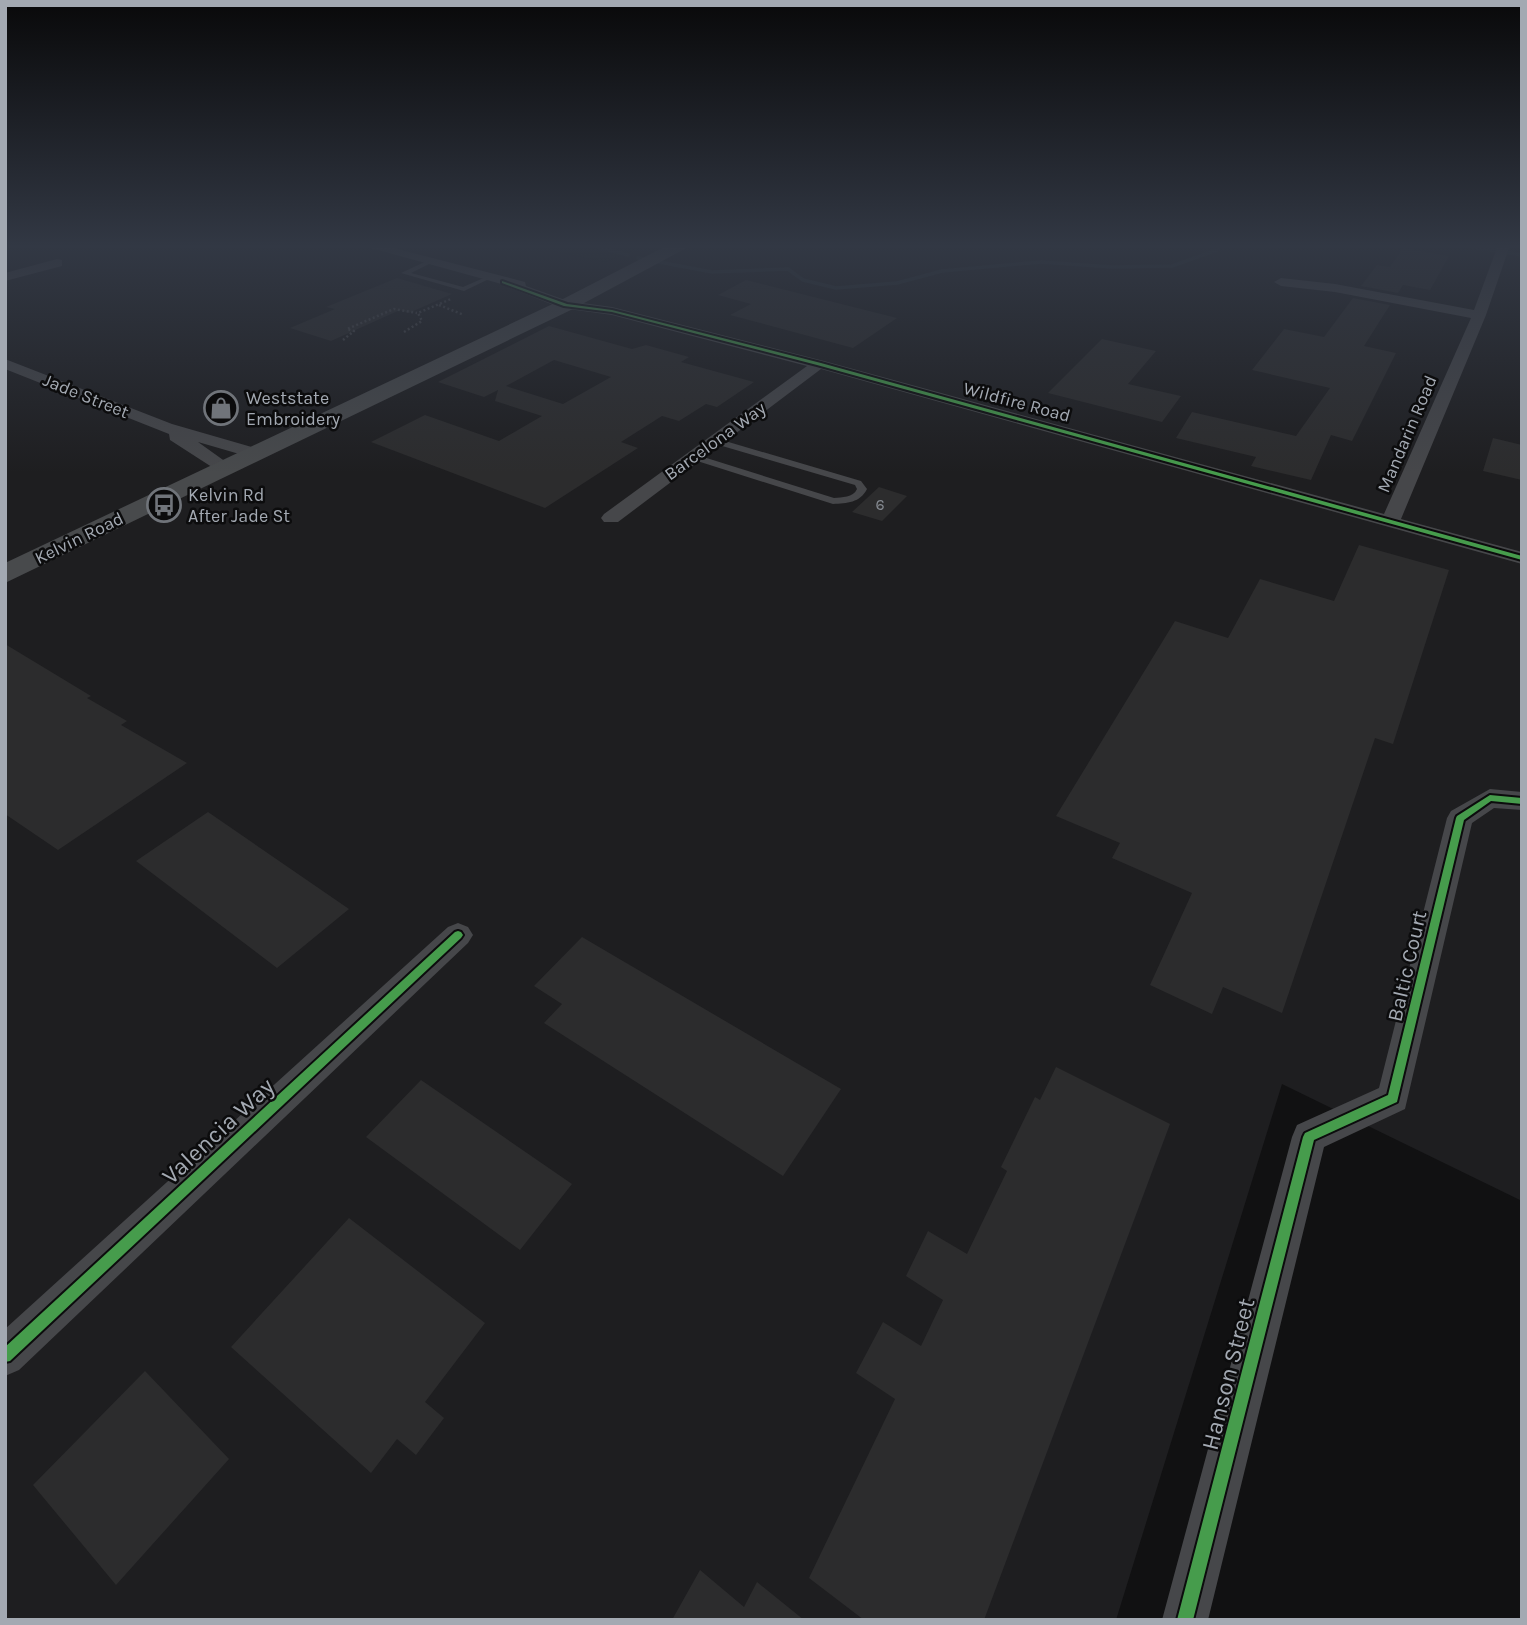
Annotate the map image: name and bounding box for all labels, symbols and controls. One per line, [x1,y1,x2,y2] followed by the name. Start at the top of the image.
[40,369,132,423] street label: Jade Street
[1372,372,1442,496] street label: Mandarin Road
[961,377,1073,427] street label: Wildfire Road
[246,387,341,430] place label: Weststate Embroidery
[202,389,240,427] shop icon: Weststate Embroidery
[660,397,770,485] street label: Barcelona Way
[188,484,290,527] place label: Kelvin Rd After Jade St
[145,486,183,524] bus stop icon: Kelvin Rd After Jade St
[875,495,885,514] house number: 6
[31,507,127,569] street label: Kelvin Road
[1383,908,1431,1024] street label: Baltic Court
[156,1072,280,1190] street label: Valencia Way
[1196,1295,1260,1453] street label: Hanson Street

